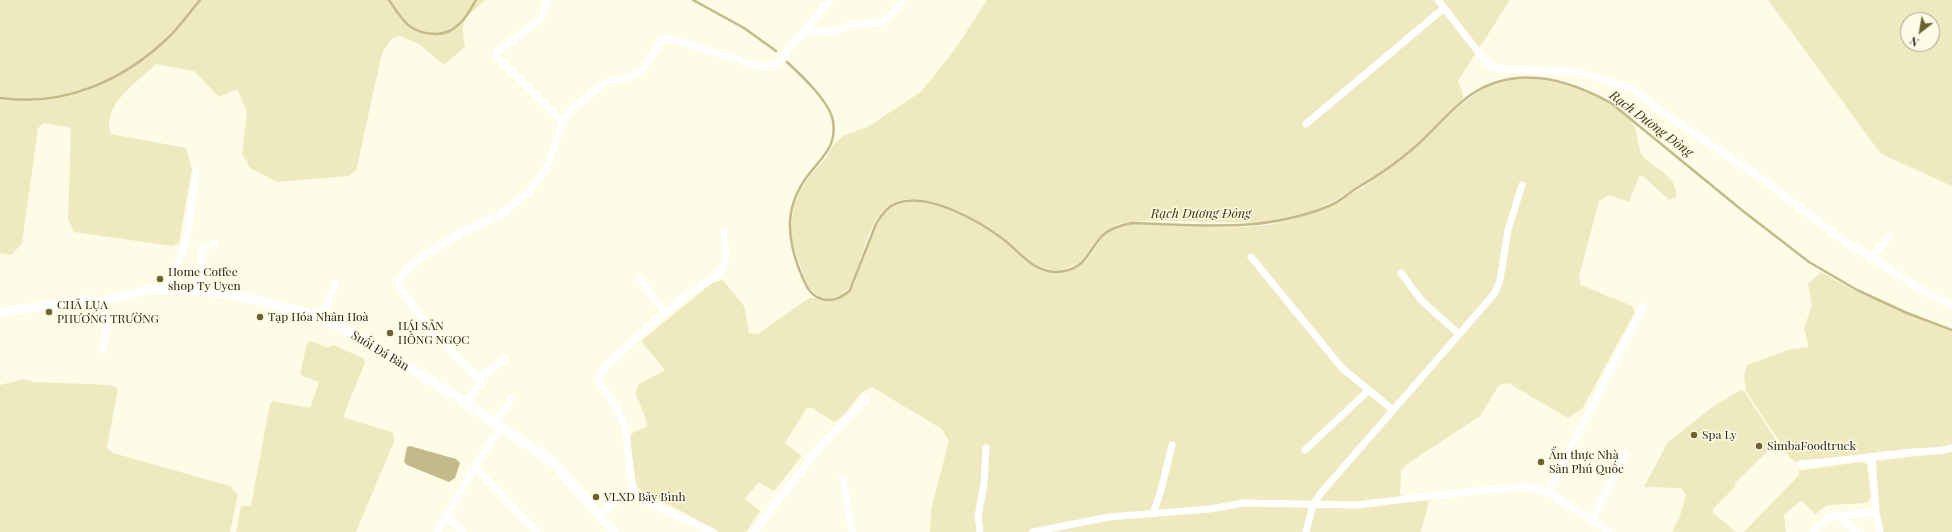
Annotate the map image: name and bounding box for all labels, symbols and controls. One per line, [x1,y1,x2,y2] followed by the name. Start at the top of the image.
[1900,12,1940,52] north arrow
[1907,33,1921,50] text: N
[1606,88,1696,160] water label: Rạch Dương Đông
[1151,206,1251,222] water label: Rạch Dương Đông
[168,265,241,293] place label: Home Coffee shop Ty Uyen
[155,274,165,284] marker: Home Coffee shop Ty Uyen
[57,298,159,326] place label: CHẢ LỤA PHƯƠNG TRƯỜNG
[44,307,54,317] marker: CHẢ LỤA PHƯƠNG TRƯỜNG
[268,310,369,324] place label: Tạp Hóa Nhân Hoà
[255,312,265,322] marker: Tạp Hóa Nhân Hoà
[398,319,470,347] place label: HÁI SẢN HỒNG NGỌC
[349,328,411,374] street label: Suối Đá Bàn
[385,328,395,338] marker: HÁI SẢN HỒNG NGỌC
[1702,428,1737,442] place label: Spa Ly
[1689,430,1699,440] marker: Spa Ly
[1767,439,1856,453] place label: SimbaFoodtruck
[1754,441,1764,451] marker: SimbaFoodtruck
[1549,448,1624,476] place label: Ẩm thực Nhà Sàn Phú Quốc
[1536,457,1546,467] marker: Ẩm thực Nhà Sàn Phú Quốc
[604,490,685,504] place label: VLXD Bảy Bình
[591,492,601,502] marker: VLXD Bảy Bình

